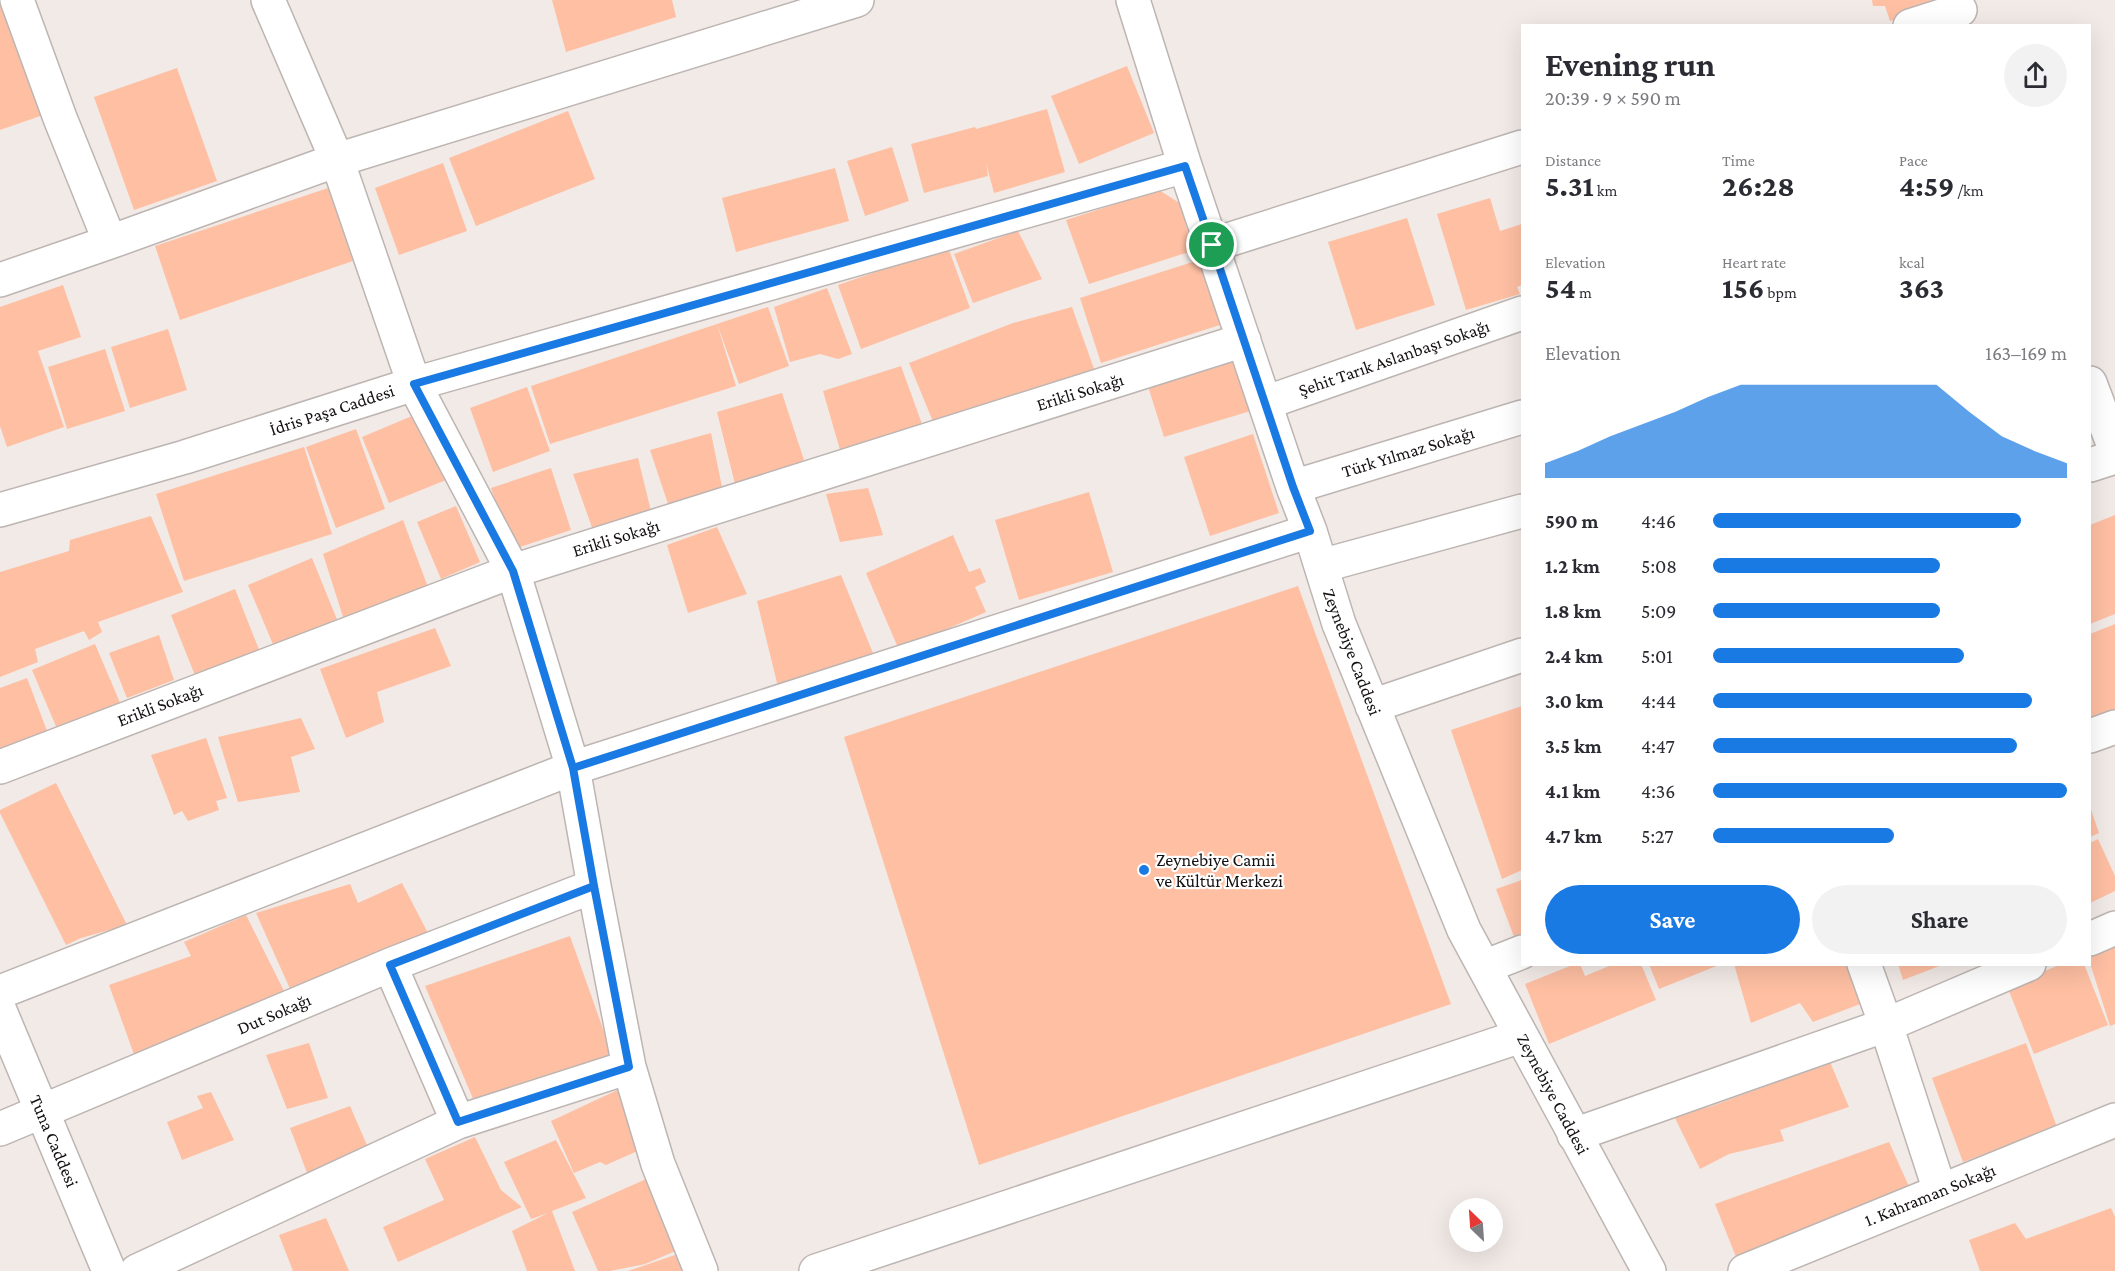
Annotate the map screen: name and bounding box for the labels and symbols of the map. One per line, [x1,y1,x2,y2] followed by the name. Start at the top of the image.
[1186,219,1237,270] pin
[1296,316,1493,400] street label: Şehit Tarık Aslanbaşı Sokağı
[1034,369,1126,415] street label: Erikli Sokağı
[267,380,397,440] street label: İdris Paşa Caddesi
[1339,422,1477,482] street label: Türk Yılmaz Sokağı
[570,515,662,561] street label: Erikli Sokağı
[1319,586,1385,718] street label: Zeynebiye Caddesi
[114,679,206,730] street label: Erikli Sokağı
[1155,850,1283,891] place label: Zeynebiye Camii ve Kültür Merkezi
[1137,863,1151,877] marker: Zeynebiye Camii ve Kültür Merkezi
[234,989,314,1039] street label: Dut Sokağı
[1513,1030,1593,1158] street label: Zeynebiye Caddesi
[26,1092,82,1190] street label: Tuna Caddesi
[1862,1160,1999,1230] street label: 1. Kahraman Sokağı
[1449,1198,1503,1252] north arrow

